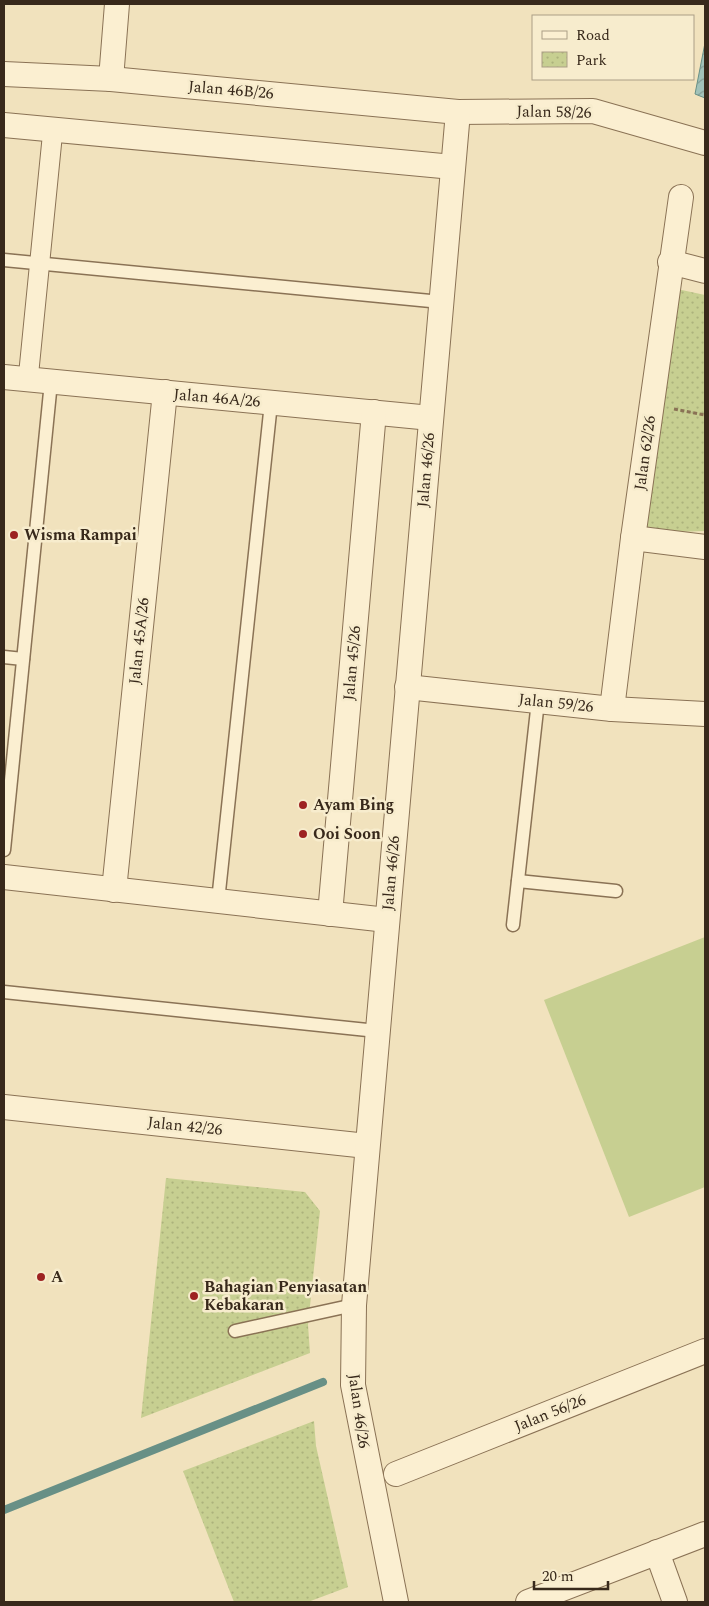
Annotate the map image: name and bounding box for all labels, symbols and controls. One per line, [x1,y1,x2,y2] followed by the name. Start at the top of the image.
[532,15,694,80] legend
[576,24,610,47] text: Road
[576,49,607,72] text: Park
[187,74,275,106] street label: Jalan 46B/26
[516,99,592,125] street label: Jalan 58/26
[172,382,262,414] street label: Jalan 46A/26
[628,414,662,492] street label: Jalan 62/26
[411,431,441,509] street label: Jalan 46/26
[24,523,137,547] place label: Wisma Rampai
[8,529,20,541] marker: Wisma Rampai
[122,596,156,686] street label: Jalan 45A/26
[337,624,367,702] street label: Jalan 45/26
[517,687,595,719] street label: Jalan 59/26
[313,793,394,817] place label: Ayam Bing
[297,799,309,811] marker: Ayam Bing
[313,822,381,846] place label: Ooi Soon
[297,828,309,840] marker: Ooi Soon
[376,834,406,912] street label: Jalan 46/26
[146,1110,224,1142] street label: Jalan 42/26
[51,1265,64,1289] place label: A
[35,1271,47,1283] marker: A
[204,1275,367,1317] place label: Bahagian Penyiasatan Kebakaran
[188,1290,200,1302] marker: Bahagian Penyiasatan Kebakaran
[342,1372,376,1450] street label: Jalan 46/26
[511,1388,589,1438] street label: Jalan 56/26
[534,1558,608,1590] scale bar
[542,1565,574,1588] text: 20 m

